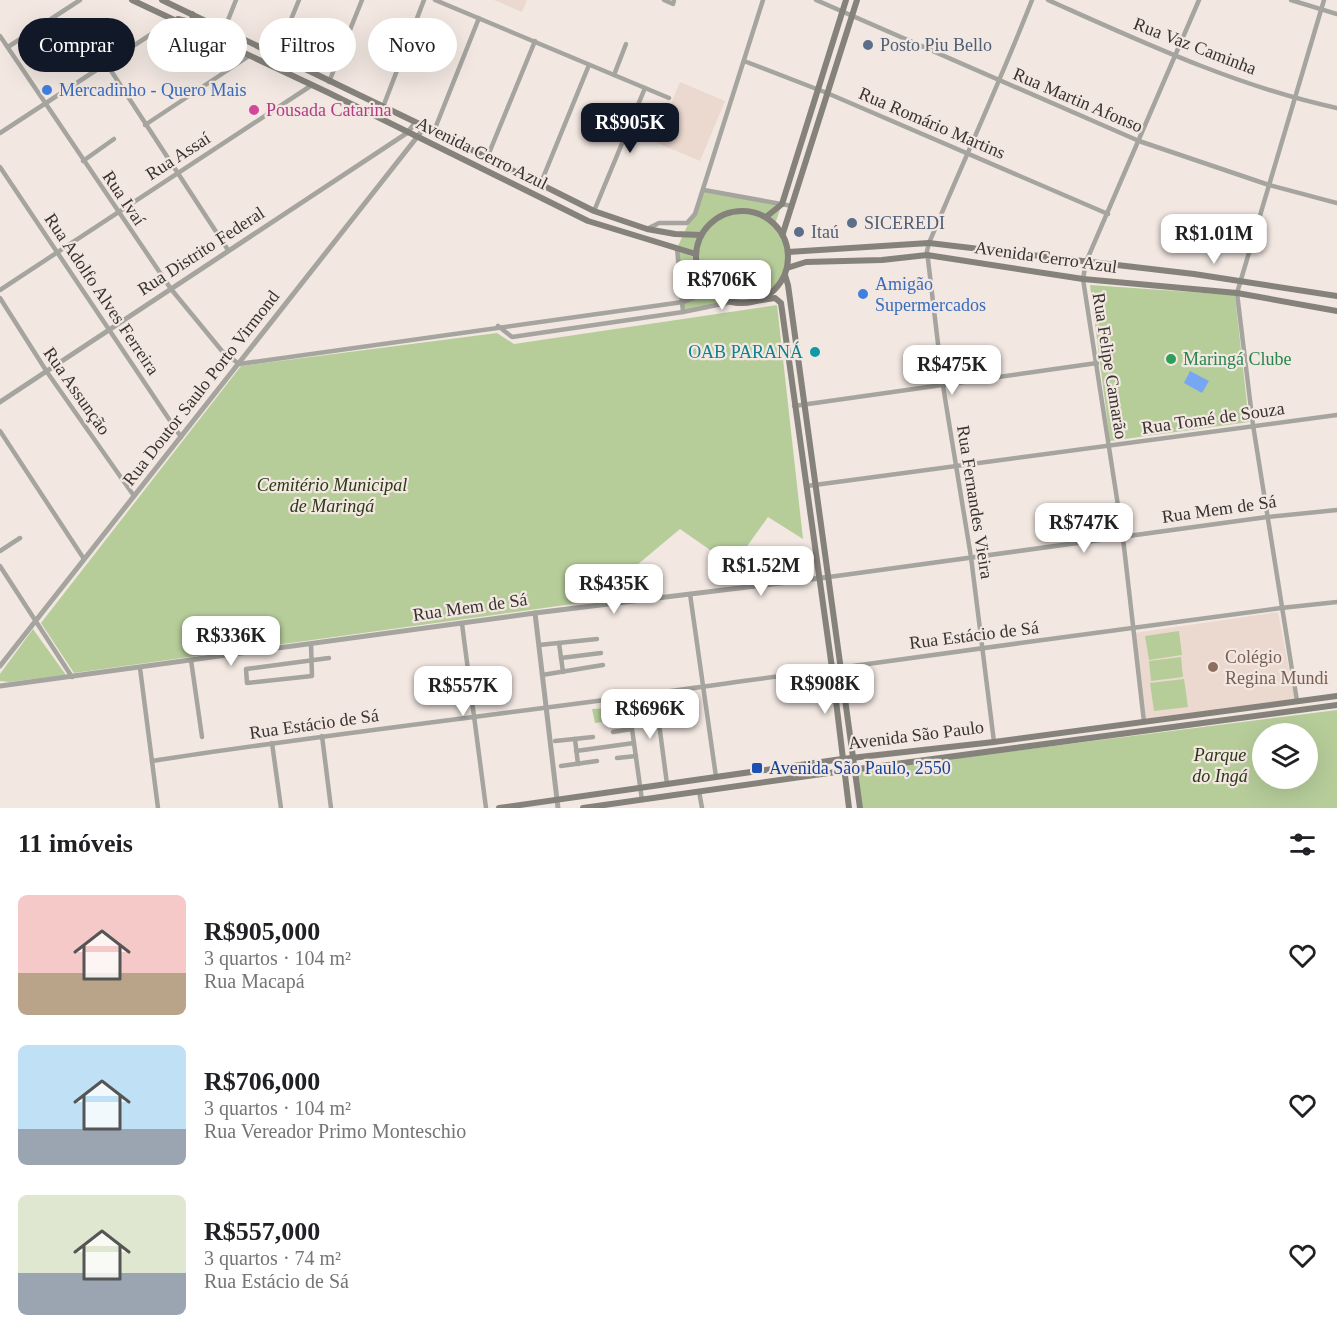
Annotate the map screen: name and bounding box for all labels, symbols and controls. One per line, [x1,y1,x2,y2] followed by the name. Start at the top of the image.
[1131,13,1259,79] street label: Rua Vaz Caminha
[18,18,135,72] chip: Comprar
[147,18,247,72] chip: Alugar
[259,18,356,72] chip: Filtros
[368,18,457,72] chip: Novo
[880,35,992,55] place label: Posto Piu Bello
[861,38,875,52] marker: Posto Piu Bello
[1010,64,1146,136] street label: Rua Martin Afonso
[59,80,246,100] place label: Mercadinho - Quero Mais
[40,83,54,97] marker: Mercadinho - Quero Mais
[856,83,1008,163] street label: Rua Romário Martins
[266,100,391,120] place label: Pousada Catarina
[247,103,261,117] marker: Pousada Catarina
[581,103,679,154] pin: R$905K
[595,111,665,133] text: R$905K
[413,113,551,193] street label: Avenida Cerro Azul
[142,128,214,184] street label: Rua Assaí
[99,167,149,229] street label: Rua Ivaí
[134,203,268,299] street label: Rua Distrito Federal
[40,209,164,379] street label: Rua Adolfo Alves Ferreira
[864,213,945,233] place label: SICEREDI
[1159,214,1269,265] pin: R$1.01M
[845,216,859,230] marker: SICEREDI
[811,222,839,242] place label: Itaú
[1175,222,1253,244] text: R$1.01M
[792,225,806,239] marker: Itaú
[973,237,1119,277] street label: Avenida Cerro Azul
[673,260,771,311] pin: R$706K
[687,268,757,290] text: R$706K
[875,274,986,315] place label: Amigão Supermercados
[119,287,283,489] street label: Rua Doutor Saulo Porto Virmond
[856,287,870,301] marker: Amigão Supermercados
[1089,291,1131,441] street label: Rua Felipe Camarão
[688,341,803,362] place label: OAB PARANÁ
[39,343,115,439] street label: Rua Assunção
[808,345,822,359] marker: OAB PARANÁ
[903,345,1001,396] pin: R$475K
[1183,349,1291,369] place label: Maringá Clube
[1164,352,1178,366] marker: Maringá Clube
[917,353,987,375] text: R$475K
[1140,398,1286,438] street label: Rua Tomé de Souza
[953,424,997,580] street label: Rua Fernandes Vieira
[257,475,407,516] park label: Cemitério Municipal de Maringá
[1160,491,1278,527] street label: Rua Mem de Sá
[1035,503,1133,554] pin: R$747K
[1049,511,1119,533] text: R$747K
[706,546,816,597] pin: R$1.52M
[722,554,800,576] text: R$1.52M
[565,564,663,615] pin: R$435K
[579,572,649,594] text: R$435K
[411,589,529,625] street label: Rua Mem de Sá
[182,616,280,667] pin: R$336K
[908,617,1040,653] street label: Rua Estácio de Sá
[196,624,266,646] text: R$336K
[1225,647,1329,688] place label: Colégio Regina Mundi
[1206,660,1220,674] marker: Colégio Regina Mundi
[776,664,874,715] pin: R$908K
[414,666,512,717] pin: R$557K
[790,672,860,694] text: R$908K
[428,674,498,696] text: R$557K
[601,689,699,740] pin: R$696K
[615,697,685,719] text: R$696K
[248,705,380,743] street label: Rua Estácio de Sá
[847,717,985,753] street label: Avenida São Paulo
[1252,723,1318,789] map controls
[1252,723,1318,789] button: layers
[1192,745,1248,786] park label: Parque do Ingá
[769,758,951,778] place label: Avenida São Paulo, 2550
[750,761,764,775] marker: Avenida São Paulo, 2550
[1286,828,1319,861] icon: filters
[18,829,133,858] text: 11 imóveis
[204,917,320,946] text: R$905,000
[66,919,138,991] icon: home
[1286,939,1319,972] icon: heart
[204,947,351,969] text: 3 quartos · 104 m²
[204,970,305,992] text: Rua Macapá
[204,1067,320,1096] text: R$706,000
[66,1069,138,1141] icon: home
[1286,1089,1319,1122] icon: heart
[204,1097,351,1119] text: 3 quartos · 104 m²
[204,1120,466,1142] text: Rua Vereador Primo Monteschio
[204,1217,320,1246] text: R$557,000
[66,1219,138,1291] icon: home
[1286,1239,1319,1272] icon: heart
[204,1247,341,1269] text: 3 quartos · 74 m²
[204,1270,349,1292] text: Rua Estácio de Sá

